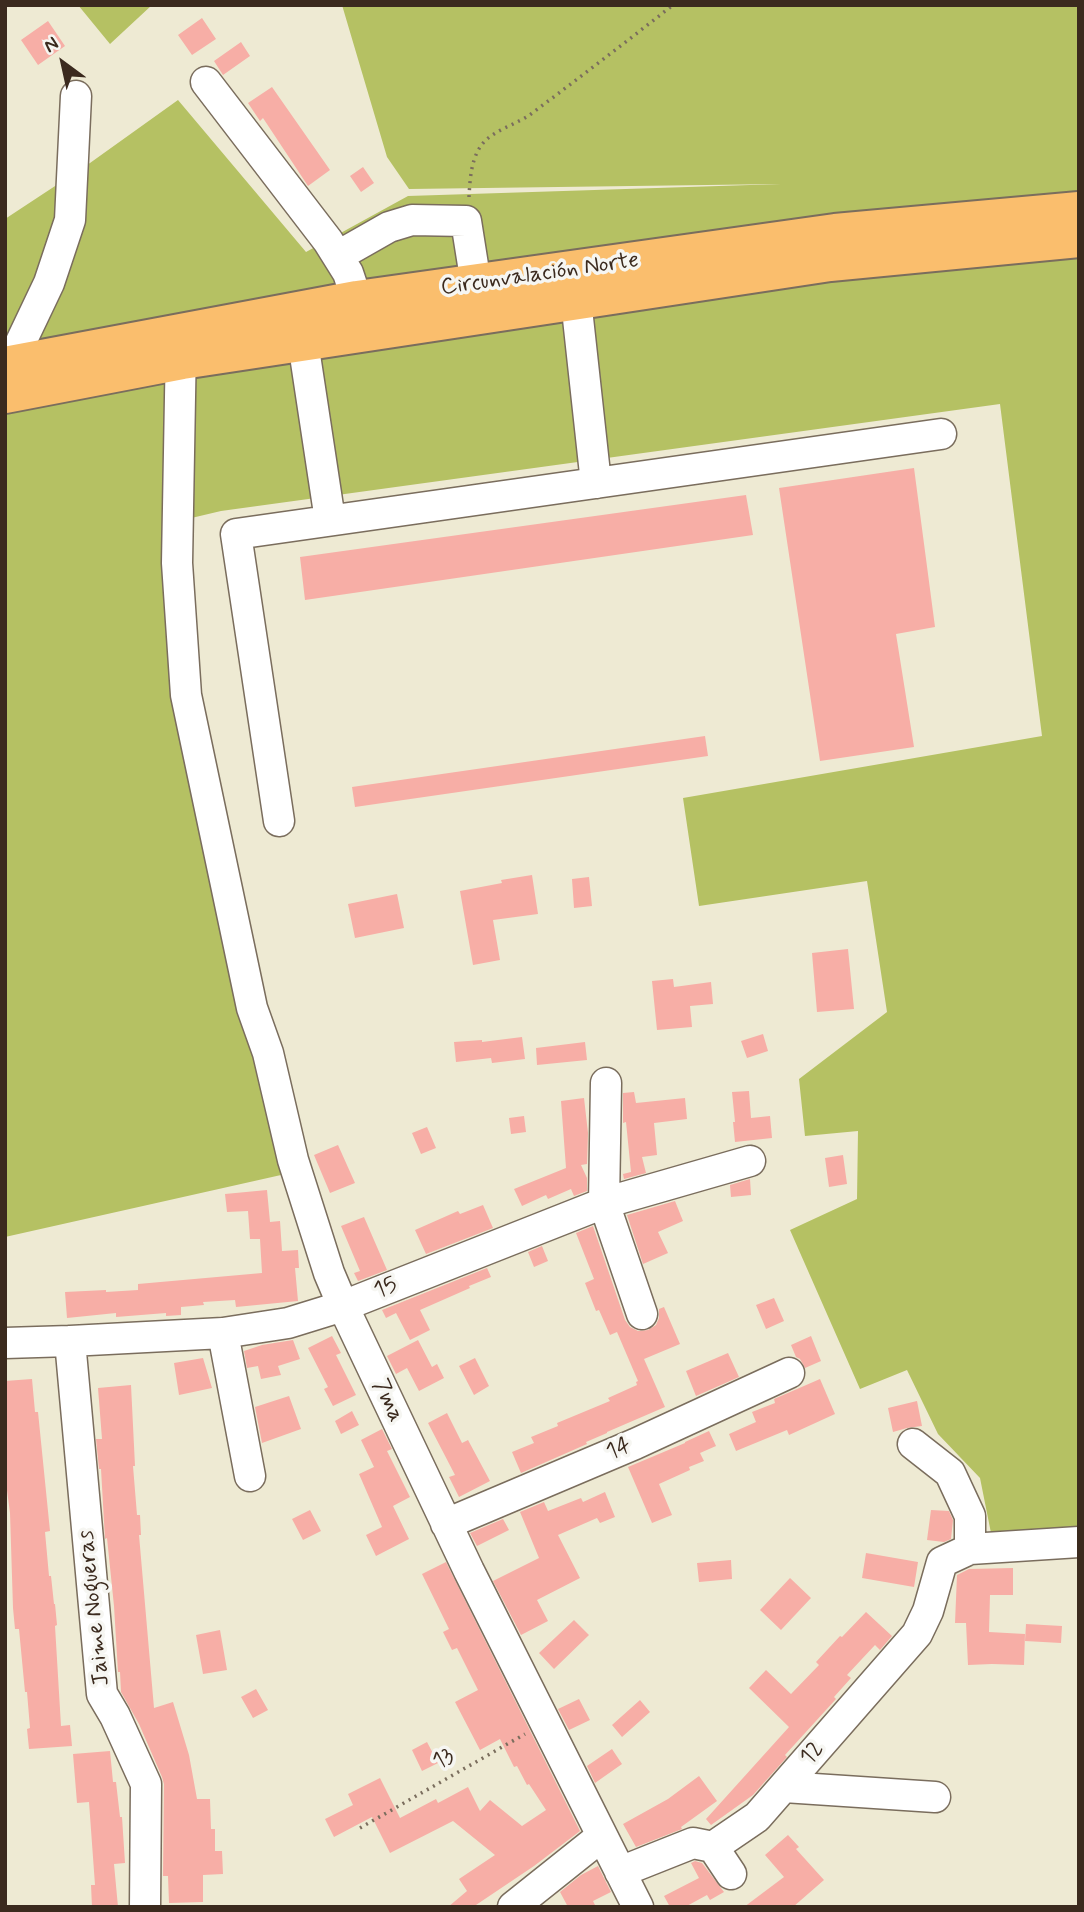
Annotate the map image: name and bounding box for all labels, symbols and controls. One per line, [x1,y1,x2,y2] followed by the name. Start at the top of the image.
[28,28,98,98] north arrow
[39,31,63,59] text: N
[439,247,641,303] street label: Circunvalación Norte
[370,1272,402,1306] street label: 15
[365,1375,409,1427] street label: 7ma
[602,1433,636,1467] street label: 14
[73,1529,117,1687] street label: Jaime Nogueras
[795,1736,831,1772] street label: 12
[428,1743,460,1777] street label: 13

